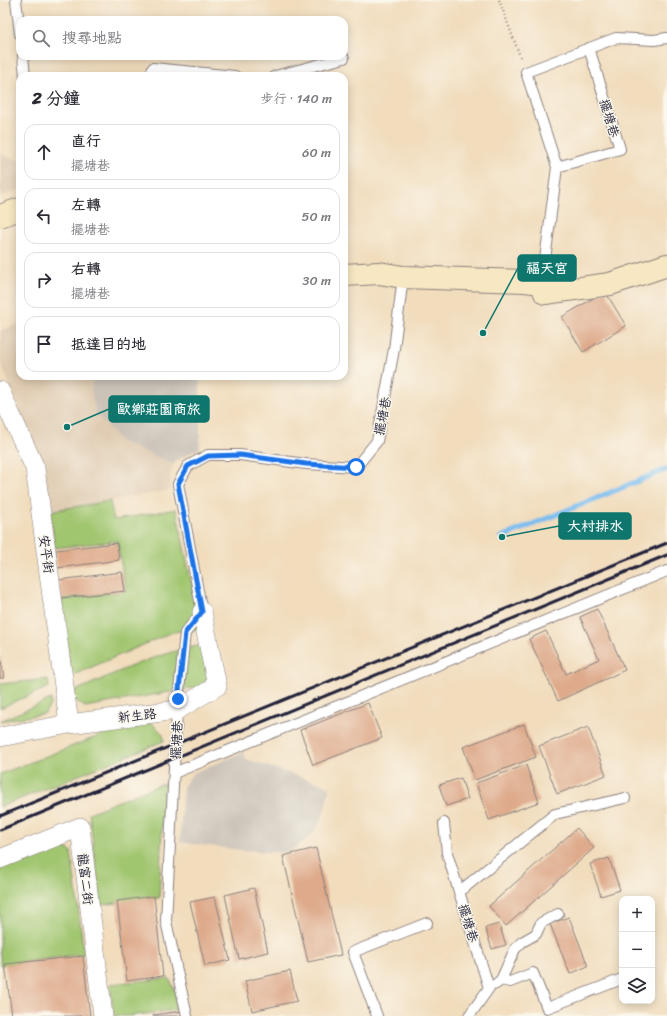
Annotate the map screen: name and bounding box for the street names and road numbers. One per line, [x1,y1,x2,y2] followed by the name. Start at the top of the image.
[593,96,626,140] street label: 擺塘巷
[367,395,398,437] street label: 擺塘巷
[32,533,61,575] street label: 安平街
[116,702,158,729] street label: 新生路
[164,720,189,760] street label: 擺塘巷
[71,852,100,906] street label: 龍富二街
[452,901,485,945] street label: 擺塘巷

